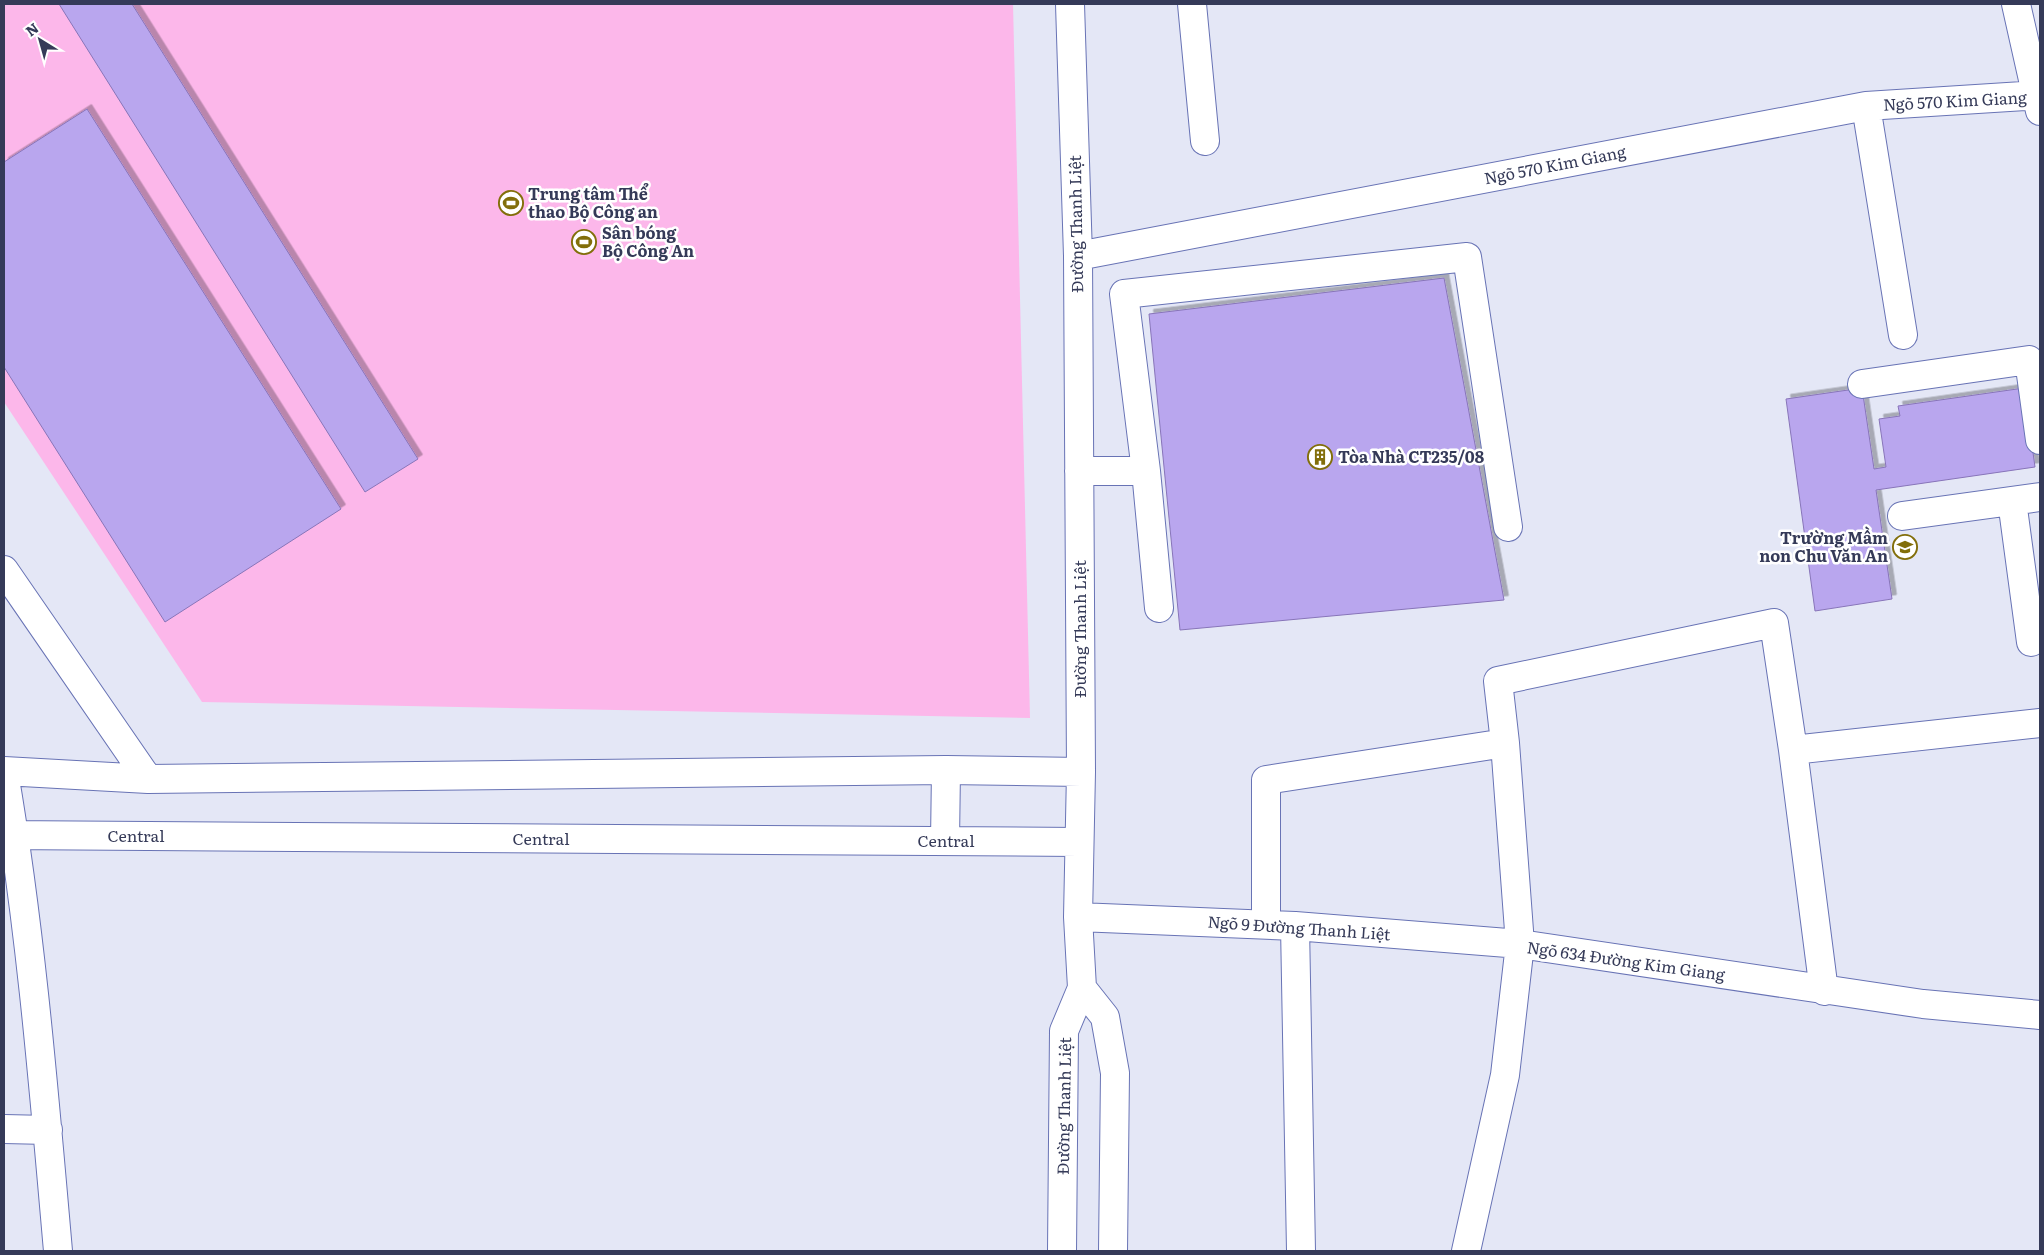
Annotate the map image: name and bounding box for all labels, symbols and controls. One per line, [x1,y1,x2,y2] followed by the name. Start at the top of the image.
[15,15,65,65] north arrow
[21,17,42,40] text: N
[1882,84,2027,116] street label: Ngõ 570 Kim Giang
[1482,138,1628,190] street label: Ngõ 570 Kim Giang
[1062,154,1088,293] street label: Đường Thanh Liệt
[528,181,658,223] place label: Trung tâm Thể thao Bộ Công an
[498,190,524,216] sports icon: Trung tâm Thể thao Bộ Công an
[602,220,694,262] place label: Sân bóng Bộ Công An
[571,229,597,255] sports icon: Sân bóng Bộ Công An
[1307,444,1333,470] building icon: Tòa Nhà CT235/08
[1338,444,1485,468] place label: Tòa Nhà CT235/08
[1759,525,1888,567] place label: Trường Mầm non Chu Văn An
[1892,534,1918,560] school or university icon: Trường Mầm non Chu Văn An
[1067,560,1091,698] street label: Đường Thanh Liệt
[107,823,165,847] street label: Central
[512,826,570,850] street label: Central
[917,828,975,852] street label: Central
[1207,909,1392,945] street label: Ngõ 9 Đường Thanh Liệt
[1526,934,1727,986] street label: Ngõ 634 Đường Kim Giang
[1050,1036,1076,1175] street label: Đường Thanh Liệt

